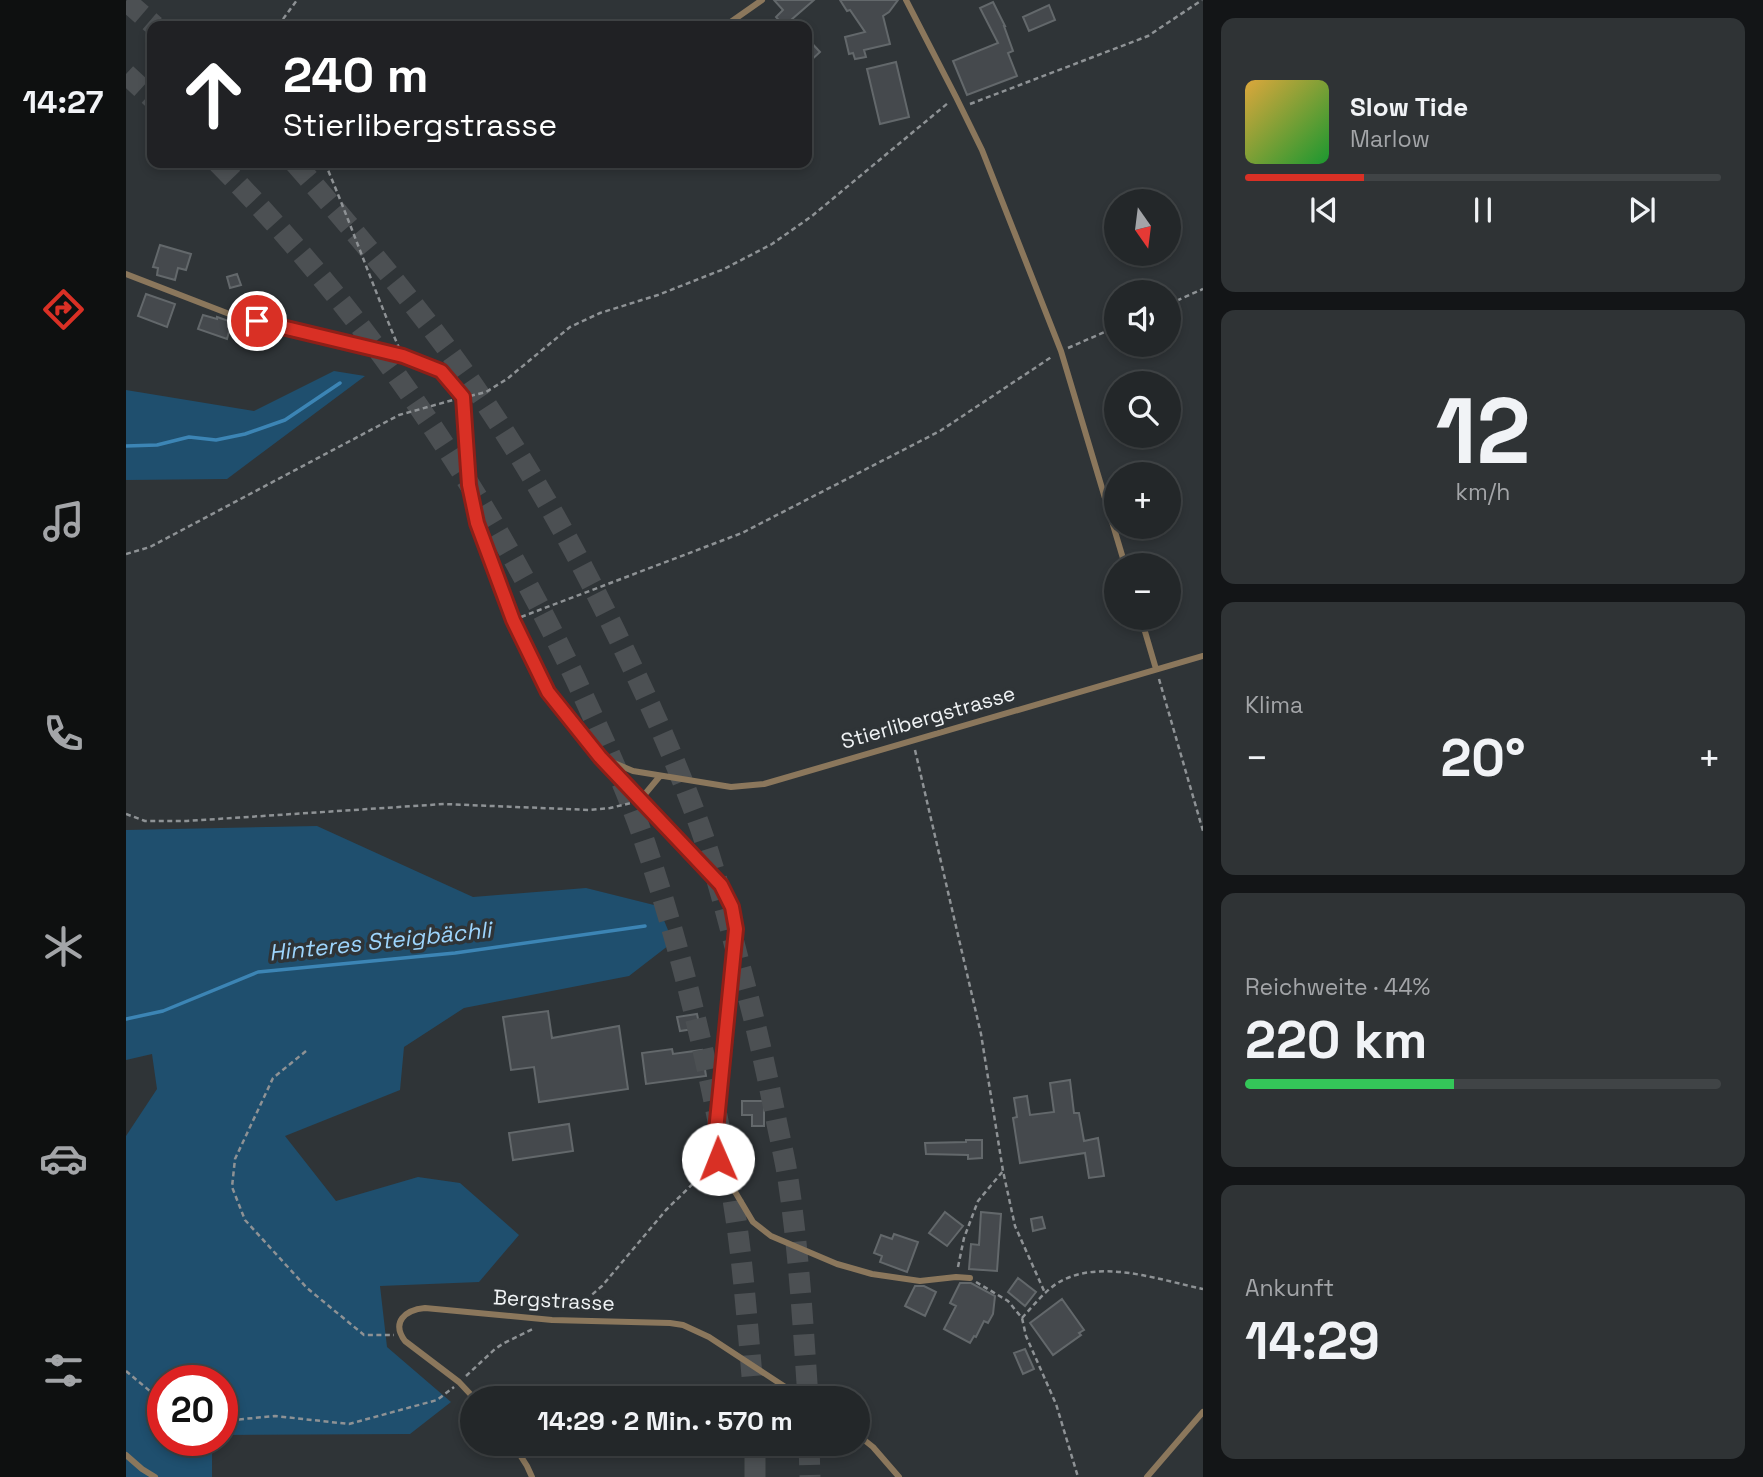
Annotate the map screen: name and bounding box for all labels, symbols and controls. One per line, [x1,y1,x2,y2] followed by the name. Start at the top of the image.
[283,44,429,106] text: 240 m
[168,49,259,140] icon: ahead
[23,82,103,122] text: 14:27
[1350,90,1468,124] text: Slow Tide
[283,105,557,145] text: Stierlibergstrasse
[1350,124,1430,154] text: Marlow
[1104,189,1181,266] north arrow
[1104,189,1181,630] map controls
[1305,191,1343,229] icon: previous
[1464,191,1502,229] icon: pause
[1623,191,1661,229] icon: next
[1104,280,1181,357] button: sound
[39,285,88,334] icon: directions
[227,291,287,351] pin
[238,302,276,340] icon: arrive
[1104,371,1181,448] button: search
[1435,373,1531,490] text: 12
[1104,462,1181,539] button: +
[1456,477,1510,507] text: km/h
[39,497,88,546] icon: music
[1104,553,1181,630] button: −
[838,679,1018,755] street label: Stierlibergstrasse
[1245,690,1303,720] text: Klima
[39,709,88,758] icon: phone
[1440,725,1526,791] text: 20°
[1245,734,1269,782] text: −
[1697,734,1721,782] text: +
[267,914,495,968] water label: Hinteres Steigbächli
[39,922,88,971] icon: climate
[1245,972,1430,1002] text: Reichweite · 44%
[1245,1007,1427,1073] text: 220 km
[681,1122,755,1196] position arrow
[39,1134,88,1183] icon: car
[1245,1273,1334,1303] text: Ankunft
[492,1283,616,1317] street label: Bergstrasse
[1245,1308,1380,1374] text: 14:29
[39,1346,88,1395] icon: filters
[147,1365,238,1456] speed limit sign: 20
[537,1404,793,1438] text: 14:29 · 2 Min. · 570 m

